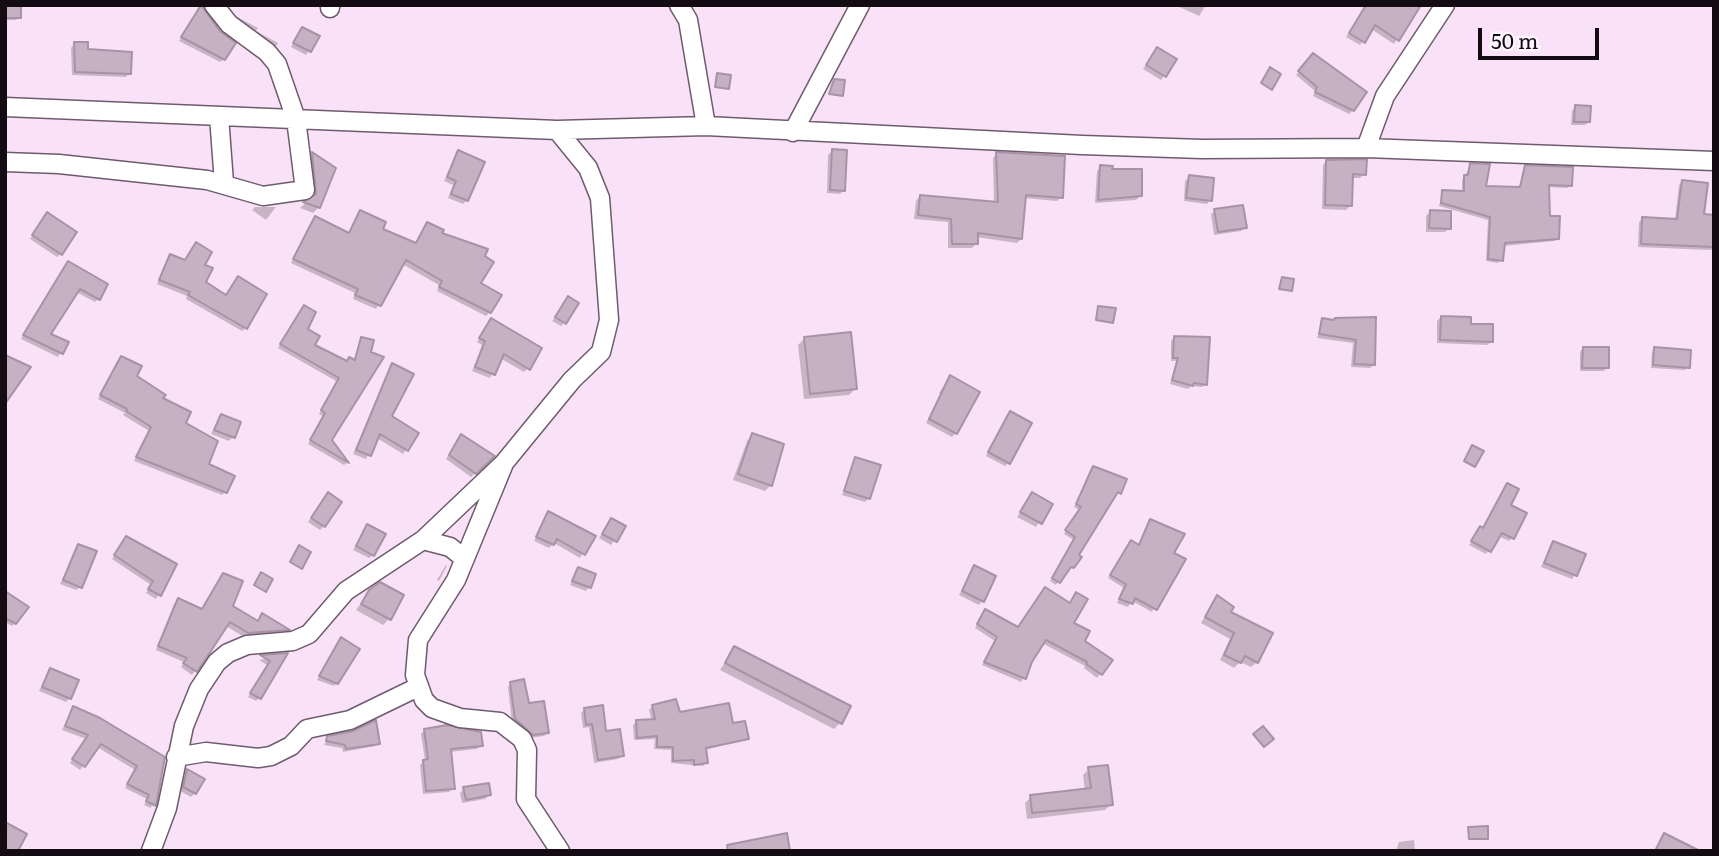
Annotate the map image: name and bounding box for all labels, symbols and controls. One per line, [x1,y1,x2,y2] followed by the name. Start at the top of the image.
[1481,14,1602,58] scale bar
[1491,24,1538,55] text: 50 m

